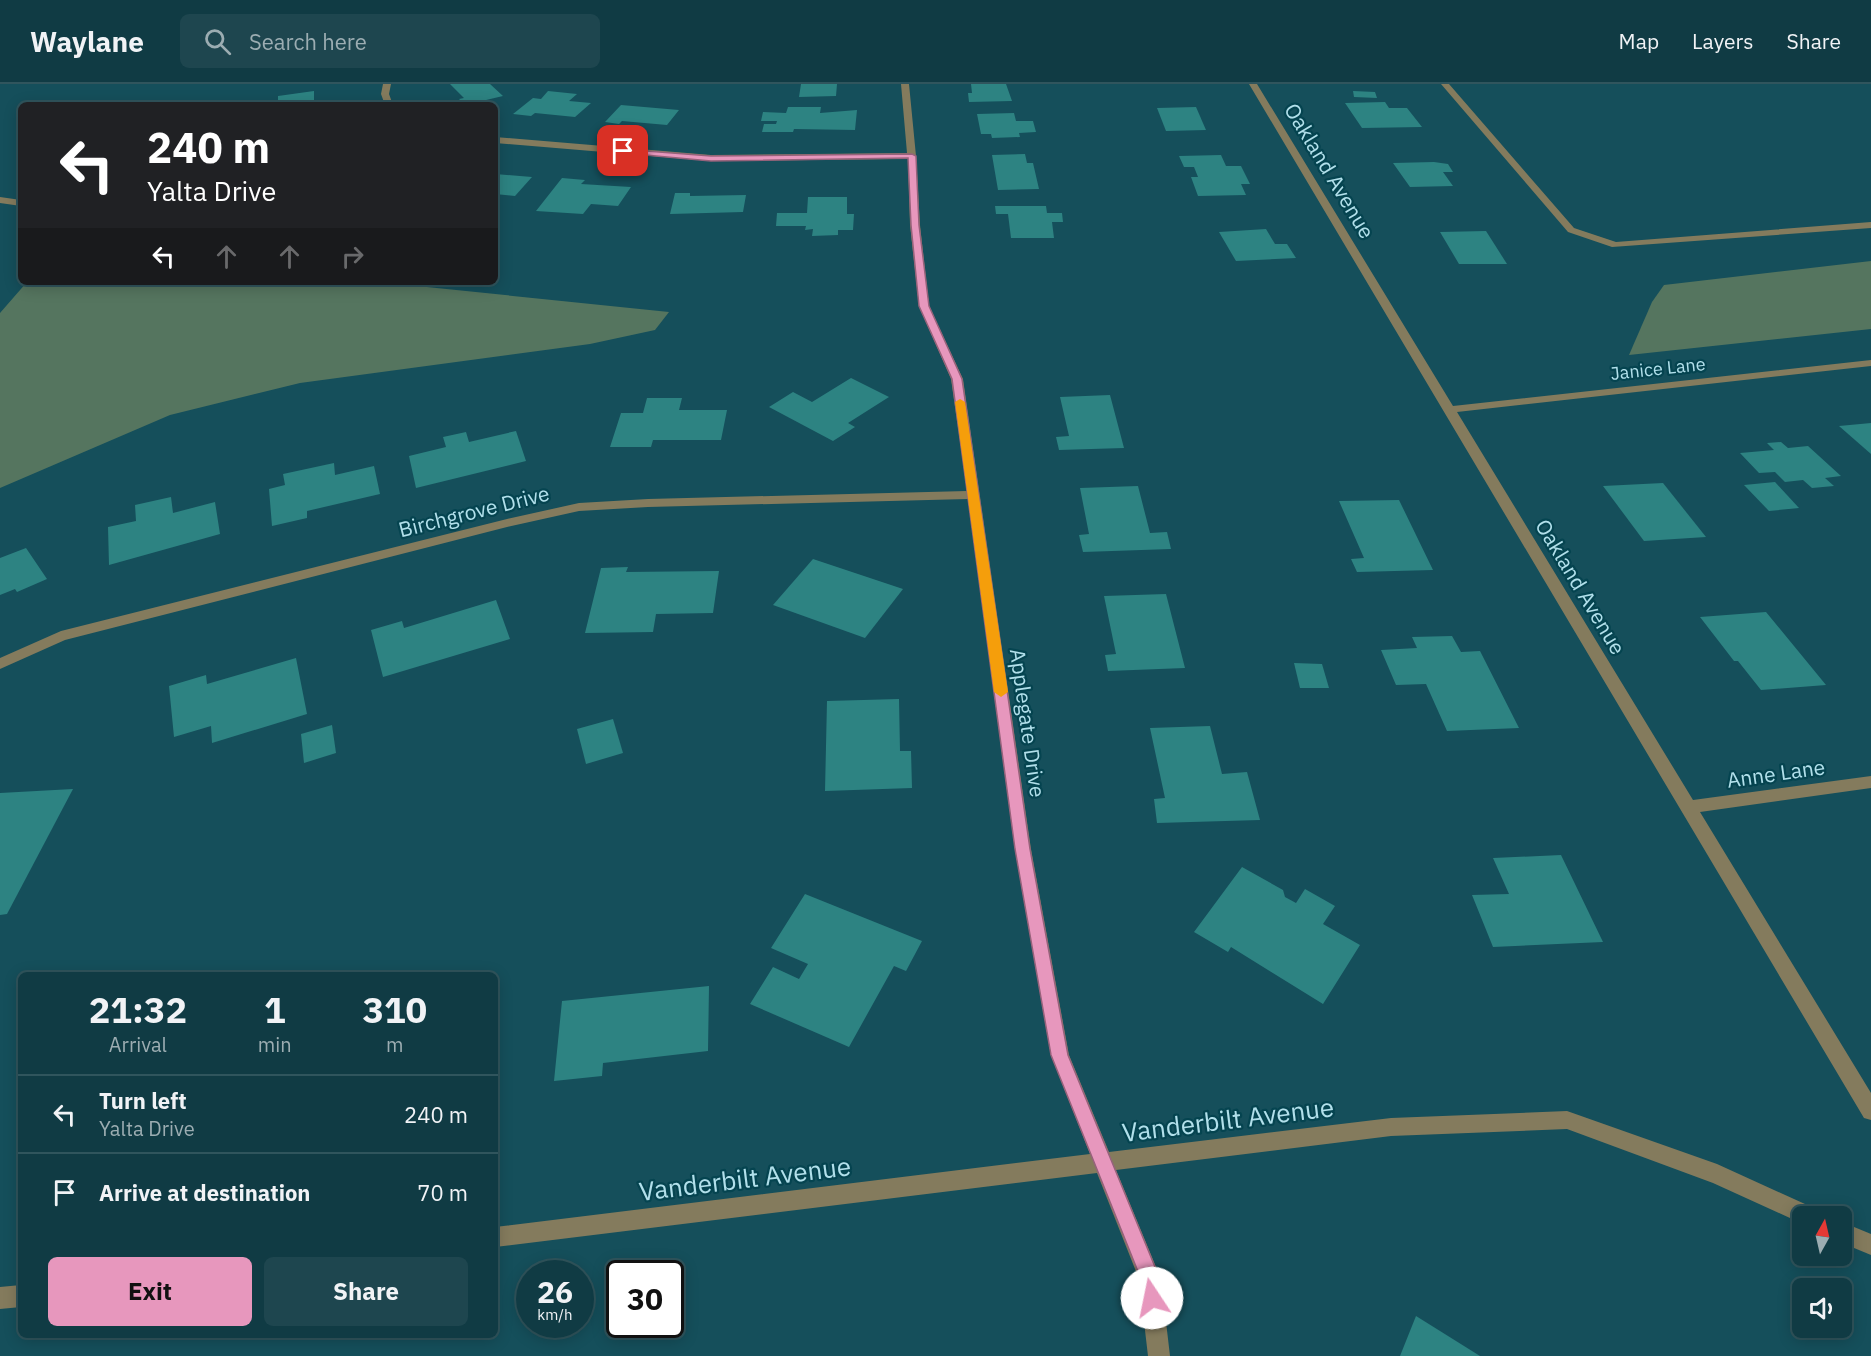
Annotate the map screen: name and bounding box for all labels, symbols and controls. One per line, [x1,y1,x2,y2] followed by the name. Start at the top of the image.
[180,14,600,68] search box
[30,23,144,60] text: Waylane
[201,25,234,58] icon: search
[249,27,367,56] text: Search here
[1619,27,1659,55] text: Map
[1692,27,1754,55] text: Layers
[1787,27,1841,55] text: Share
[1278,98,1381,243] street label: Oakland Avenue
[147,120,270,175] text: 240 m
[597,125,648,176] pin
[48,126,126,204] icon: left
[606,134,639,167] icon: arrive
[147,173,276,208] text: Yalta Drive
[147,240,180,273] icon: left
[210,240,243,273] icon: ahead
[273,240,306,273] icon: ahead
[336,240,369,273] icon: right
[1609,352,1707,385] street label: Janice Lane
[395,479,552,543] street label: Birchgrove Drive
[1529,514,1632,659] street label: Oakland Avenue
[1004,647,1052,799] street label: Applegate Drive
[1725,752,1827,794] street label: Anne Lane
[89,986,187,1033] text: 21:32
[264,986,286,1033] text: 1
[362,986,427,1033] text: 310
[109,1031,167,1058] text: Arrival
[258,1031,292,1058] text: min
[386,1031,404,1058] text: m
[99,1086,187,1115] text: Turn left
[1120,1089,1336,1149] street label: Vanderbilt Avenue
[48,1098,81,1131] icon: left
[404,1100,468,1129] text: 240 m
[99,1115,195,1142] text: Yalta Drive
[637,1148,853,1208] street label: Vanderbilt Avenue
[48,1176,81,1209] icon: arrive
[99,1178,310,1207] text: Arrive at destination
[417,1178,468,1207] text: 70 m
[1792,1206,1852,1266] north arrow
[1792,1206,1852,1338] map controls
[48,1257,252,1326] button: Exit
[264,1257,468,1326] button: Share
[606,1260,684,1338] speed limit sign: 30
[1120,1266,1184,1330] position arrow
[537,1272,573,1311] text: 26
[1792,1278,1852,1338] button: sound
[537,1305,573,1324] text: km/h

